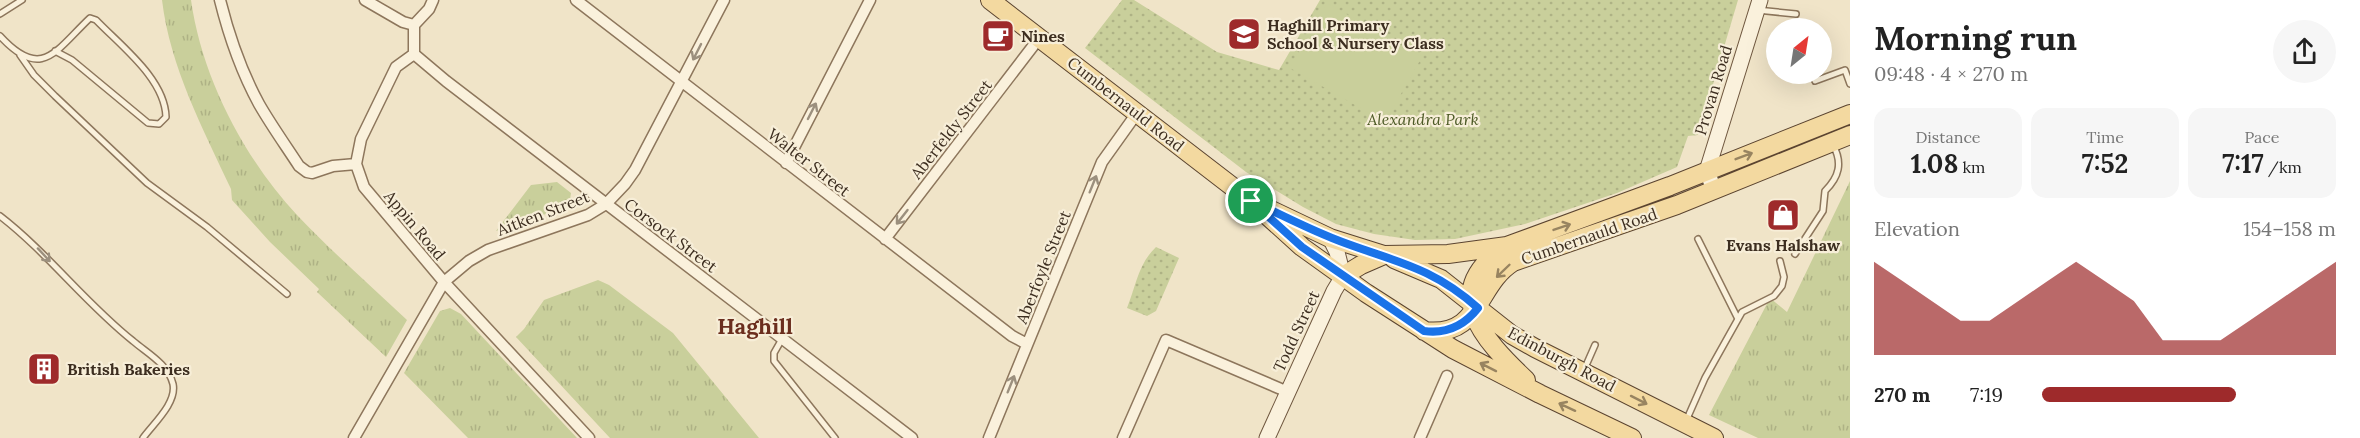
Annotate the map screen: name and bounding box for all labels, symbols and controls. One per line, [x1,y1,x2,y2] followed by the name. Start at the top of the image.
[1267,15,1444,53] place label: Haghill Primary School & Nursery Class
[1226,16,1262,52] school or university icon: Haghill Primary School & Nursery Class
[1874,17,2077,59] text: Morning run
[980,18,1016,54] cafe icon: Nines
[1766,18,1832,84] north arrow
[1766,18,1832,84] map controls
[2273,20,2336,83] button: share
[1021,26,1065,46] place label: Nines
[1690,42,1736,137] street label: Provan Road
[691,43,703,60] one-way arrow
[1064,52,1189,156] street label: Cumbernauld Road
[1874,61,2028,86] text: 09:48 · 4 × 270 m
[905,75,997,184] street label: Aberfeldy Street
[807,102,819,120] one-way arrow
[1366,109,1479,129] park label: Alexandra Park
[764,124,855,201] street label: Walter Street
[1915,127,1981,147] text: Distance
[2086,127,2124,147] text: Time
[2245,127,2279,147] text: Pace
[1911,147,1958,180] text: 1.08
[2082,147,2128,180] text: 7:52
[2222,147,2264,180] text: 7:17
[1734,150,1752,161] one-way arrow
[1958,157,1985,177] text: km
[2264,157,2302,177] text: /km
[1088,175,1099,194] one-way arrow
[1225,175,1276,226] pin
[1234,184,1267,217] icon: arrive
[379,185,450,264] street label: Appin Road
[493,186,593,240] street label: Aitken Street
[621,194,722,277] street label: Corsock Street
[1765,197,1801,233] shop icon: Evans Halshaw
[1518,203,1660,269] street label: Cumbernauld Road
[1011,207,1075,328] street label: Aberfoyle Street
[896,209,909,225] one-way arrow
[1874,216,1960,241] text: Elevation
[2243,216,2336,241] text: 154–158 m
[1552,220,1571,231] one-way arrow
[1726,235,1840,255] place label: Evans Halshaw
[36,247,51,262] one-way arrow
[1496,263,1511,278] one-way arrow
[1268,286,1324,375] street label: Todd Street
[717,312,793,340] district label: Haghill
[1505,322,1620,396] street label: Edinburgh Road
[26,351,62,387] building icon: British Bakeries
[67,359,190,379] place label: British Bakeries
[1479,361,1497,373] one-way arrow
[1006,375,1017,394] one-way arrow
[1874,382,1930,407] text: 270 m
[1970,382,2003,407] text: 7:19
[1629,395,1647,406] one-way arrow
[1559,401,1577,413] one-way arrow

